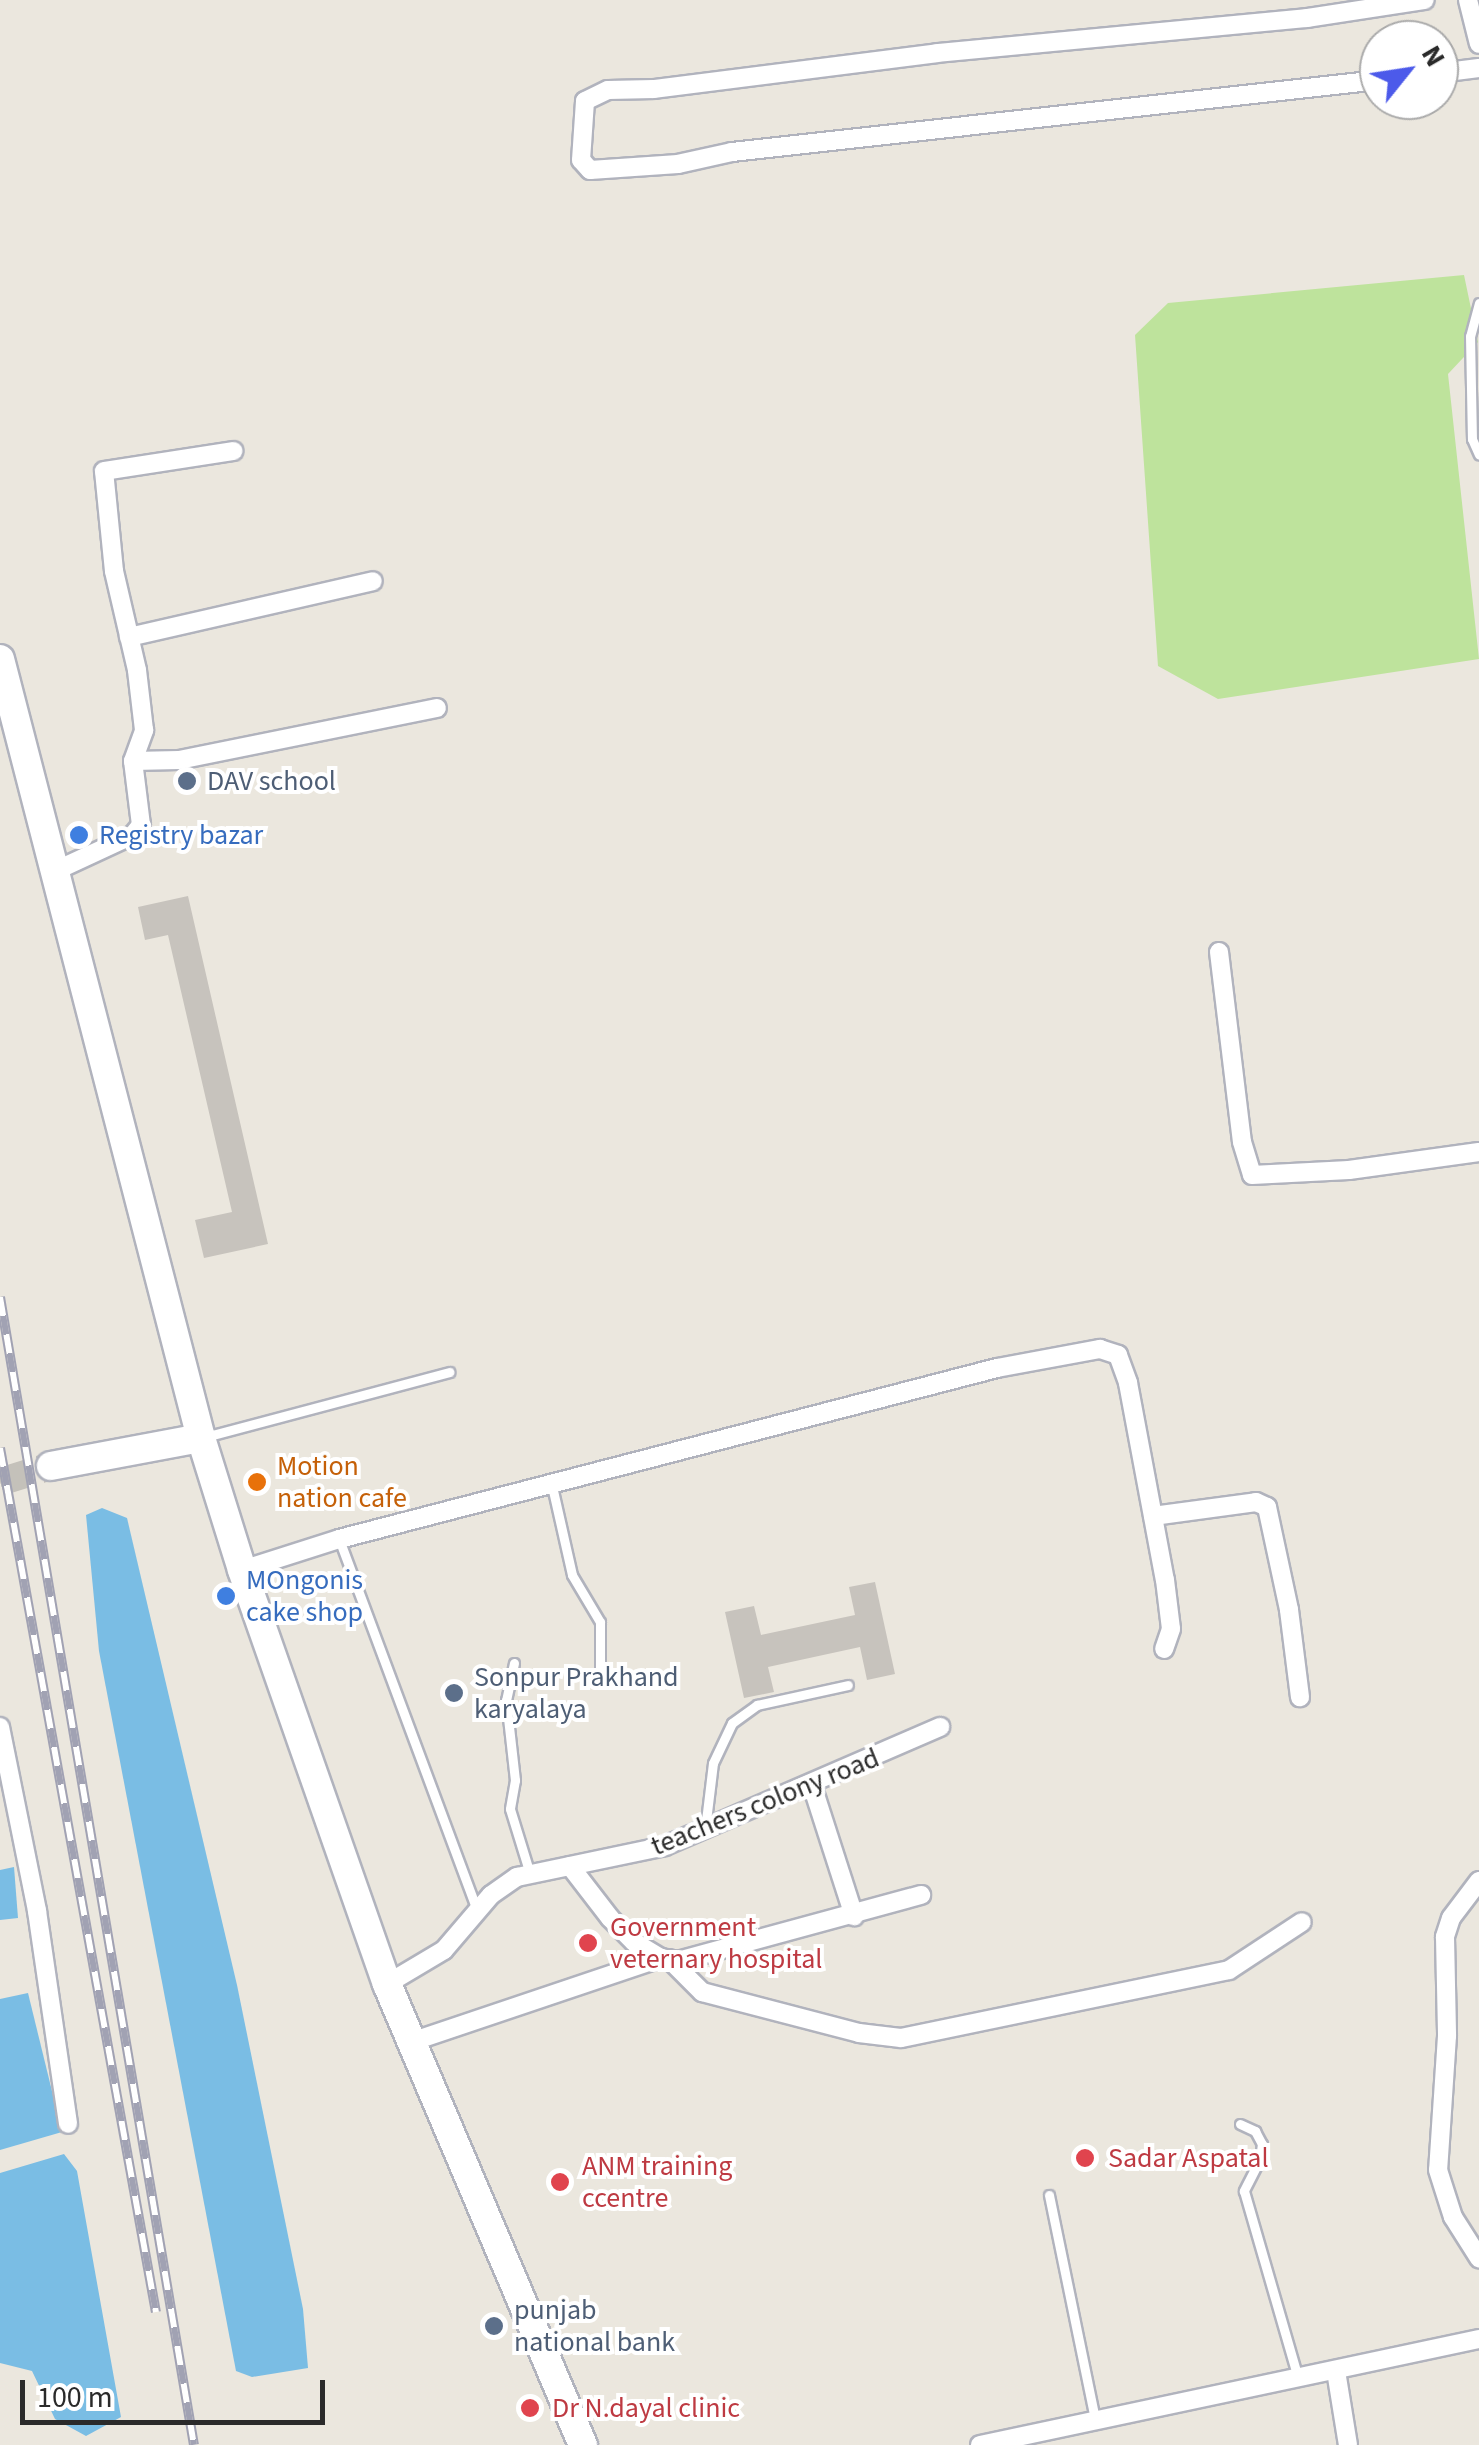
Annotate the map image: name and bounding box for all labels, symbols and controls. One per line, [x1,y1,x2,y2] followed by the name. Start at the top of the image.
[1359,20,1459,120] north arrow
[1411,38,1455,74] text: N
[207,764,336,798] place label: DAV school
[176,770,198,792] marker: DAV school
[99,818,263,852] place label: Registry bazar
[68,824,90,846] marker: Registry bazar
[277,1449,407,1515] place label: Motion nation cafe
[246,1471,268,1493] marker: Motion nation cafe
[246,1563,363,1629] place label: MOngonis cake shop
[215,1585,237,1607] marker: MOngonis cake shop
[474,1660,679,1726] place label: Sonpur Prakhand karyalaya
[443,1682,465,1704] marker: Sonpur Prakhand karyalaya
[646,1741,884,1863] street label: teachers colony road
[610,1910,822,1976] place label: Government veternary hospital
[575,1930,601,1956] marker: Government veternary hospital
[1108,2141,1269,2175] place label: Sadar Aspatal
[1072,2145,1098,2171] marker: Sadar Aspatal
[582,2149,732,2215] place label: ANM training ccentre
[547,2169,573,2195] marker: ANM training ccentre
[514,2293,675,2359] place label: punjab national bank
[483,2315,505,2337] marker: punjab national bank
[25,2360,330,2422] scale bar
[37,2376,113,2419] text: 100 m
[552,2391,740,2425] place label: Dr N.dayal clinic
[517,2395,543,2421] marker: Dr N.dayal clinic

